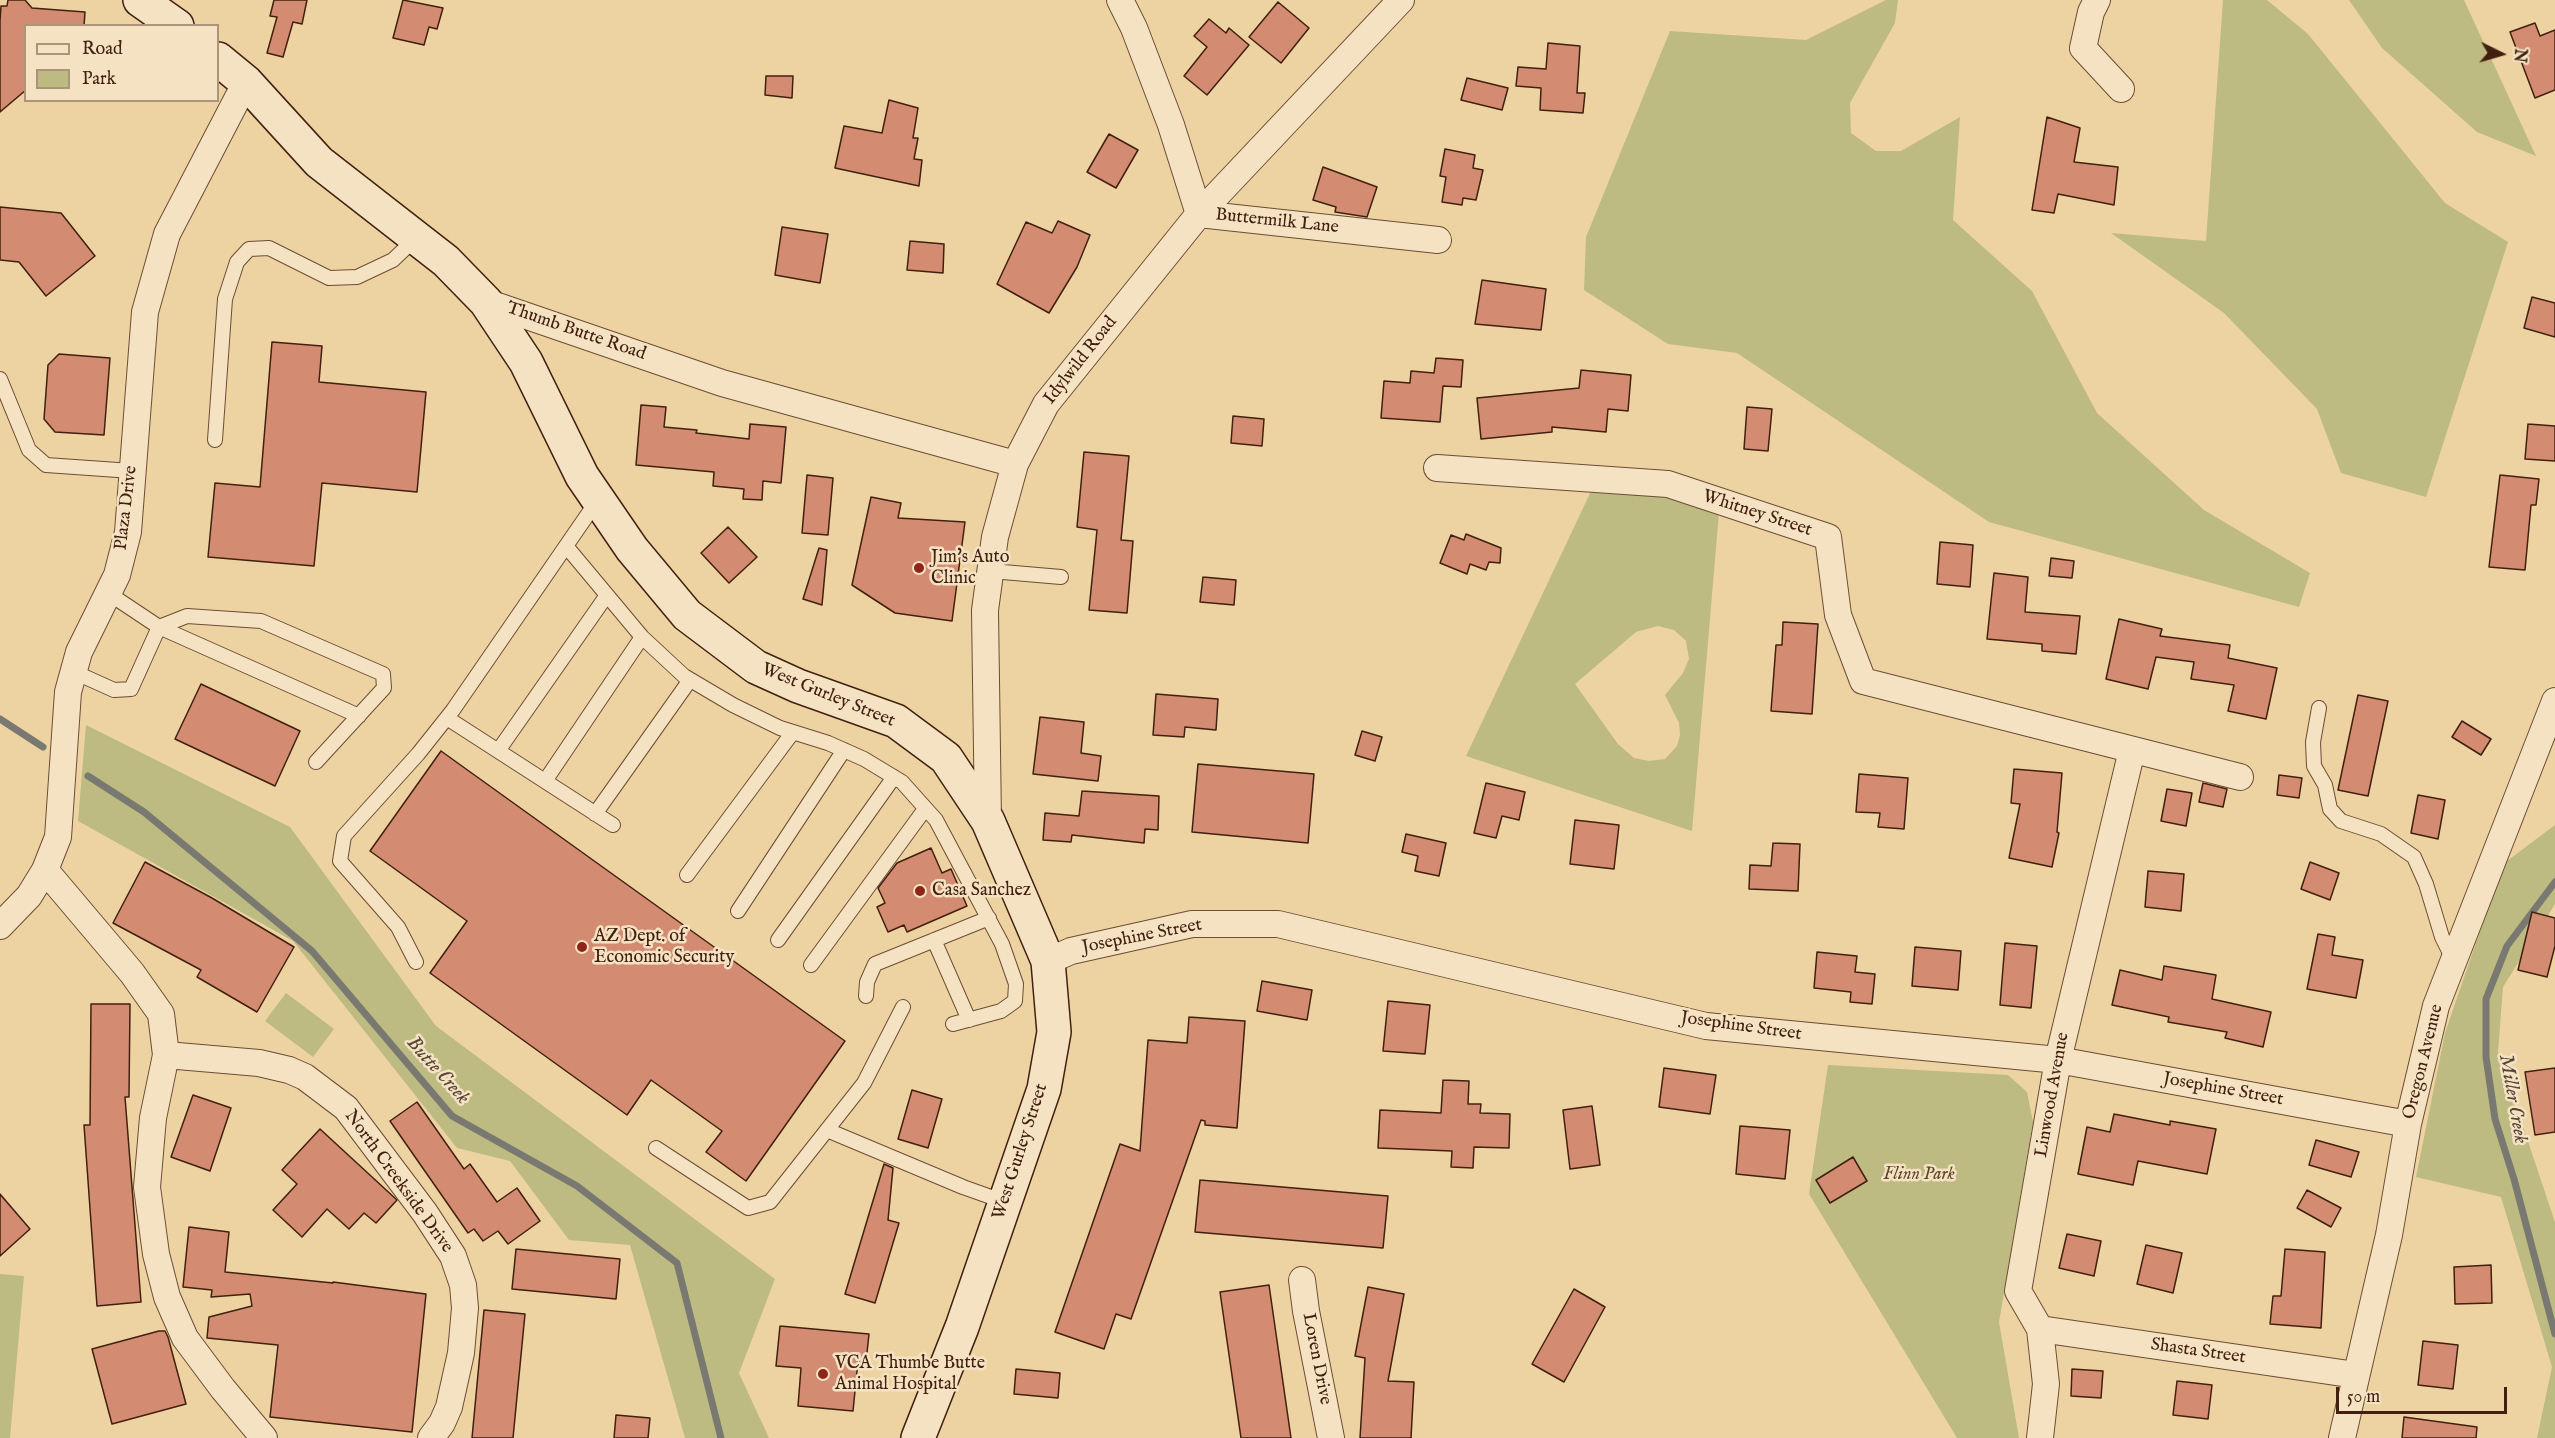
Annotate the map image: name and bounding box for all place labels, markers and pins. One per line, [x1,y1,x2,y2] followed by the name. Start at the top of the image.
[931,547,1009,590] place label: Jim's Auto Clinic
[912,561,926,575] marker: Jim's Auto Clinic
[932,880,1031,902] place label: Casa Sanchez
[913,884,927,898] marker: Casa Sanchez
[594,926,734,968] place label: AZ Dept. of Economic Security
[575,940,589,954] marker: AZ Dept. of Economic Security
[835,1353,985,1396] place label: VCA Thumbe Butte Animal Hospital
[816,1367,830,1381] marker: VCA Thumbe Butte Animal Hospital

